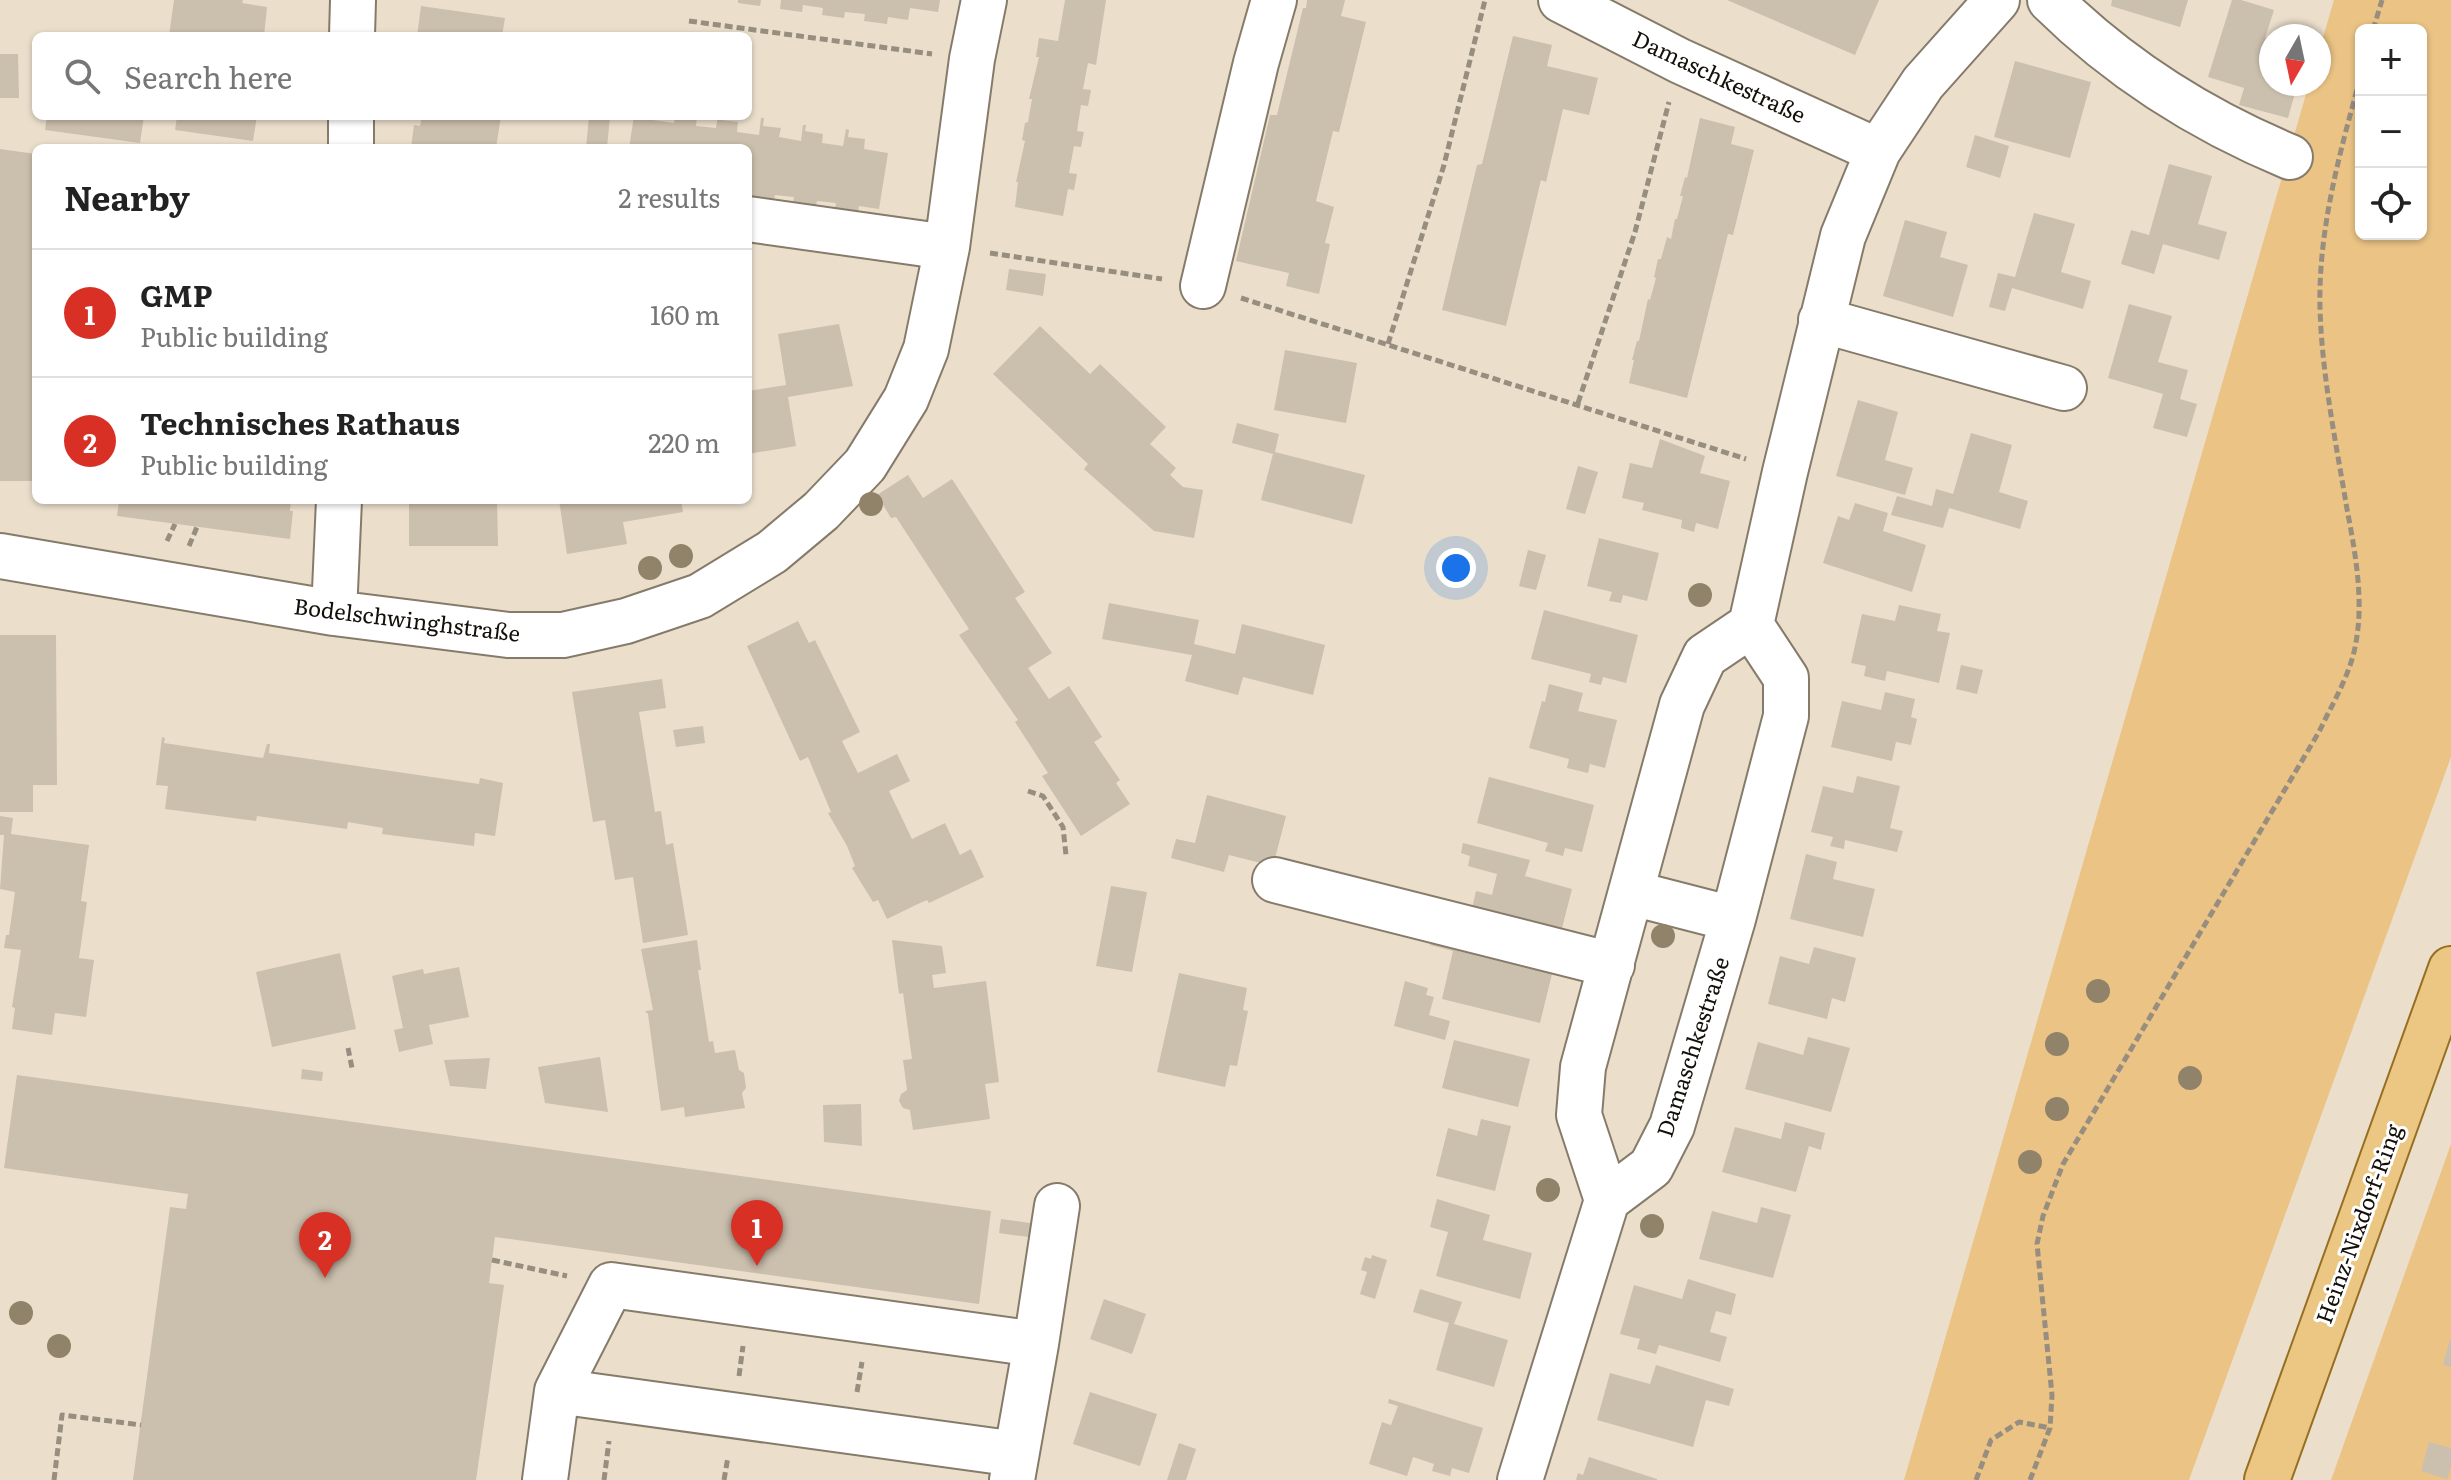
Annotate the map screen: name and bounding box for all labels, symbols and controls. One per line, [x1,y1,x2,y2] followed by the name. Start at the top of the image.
[1628,21,1812,130] street label: Damaschkestraße
[2259,24,2331,96] north arrow
[2355,24,2427,240] map controls
[2355,24,2427,96] button: +
[32,32,752,120] search box
[60,54,104,98] icon: search
[124,54,292,98] text: Search here
[2355,96,2427,168] button: −
[2355,168,2427,240] button: locate
[64,171,190,221] text: Nearby
[618,177,720,216] text: 2 results
[140,272,212,316] text: GMP
[85,294,95,333] text: 1
[650,294,720,333] text: 160 m
[140,316,328,355] text: Public building
[140,400,460,444] text: Technisches Rathaus
[83,422,97,461] text: 2
[648,422,720,461] text: 220 m
[140,444,328,483] text: Public building
[1436,548,1476,588] your location
[292,588,522,649] street label: Bodelschwinghstraße
[1647,952,1736,1141] street label: Damaschkestraße
[2306,1119,2409,1328] street label: Heinz-Nixdorf-Ring
[731,1200,783,1266] pin: 1
[299,1212,351,1278] pin: 2

